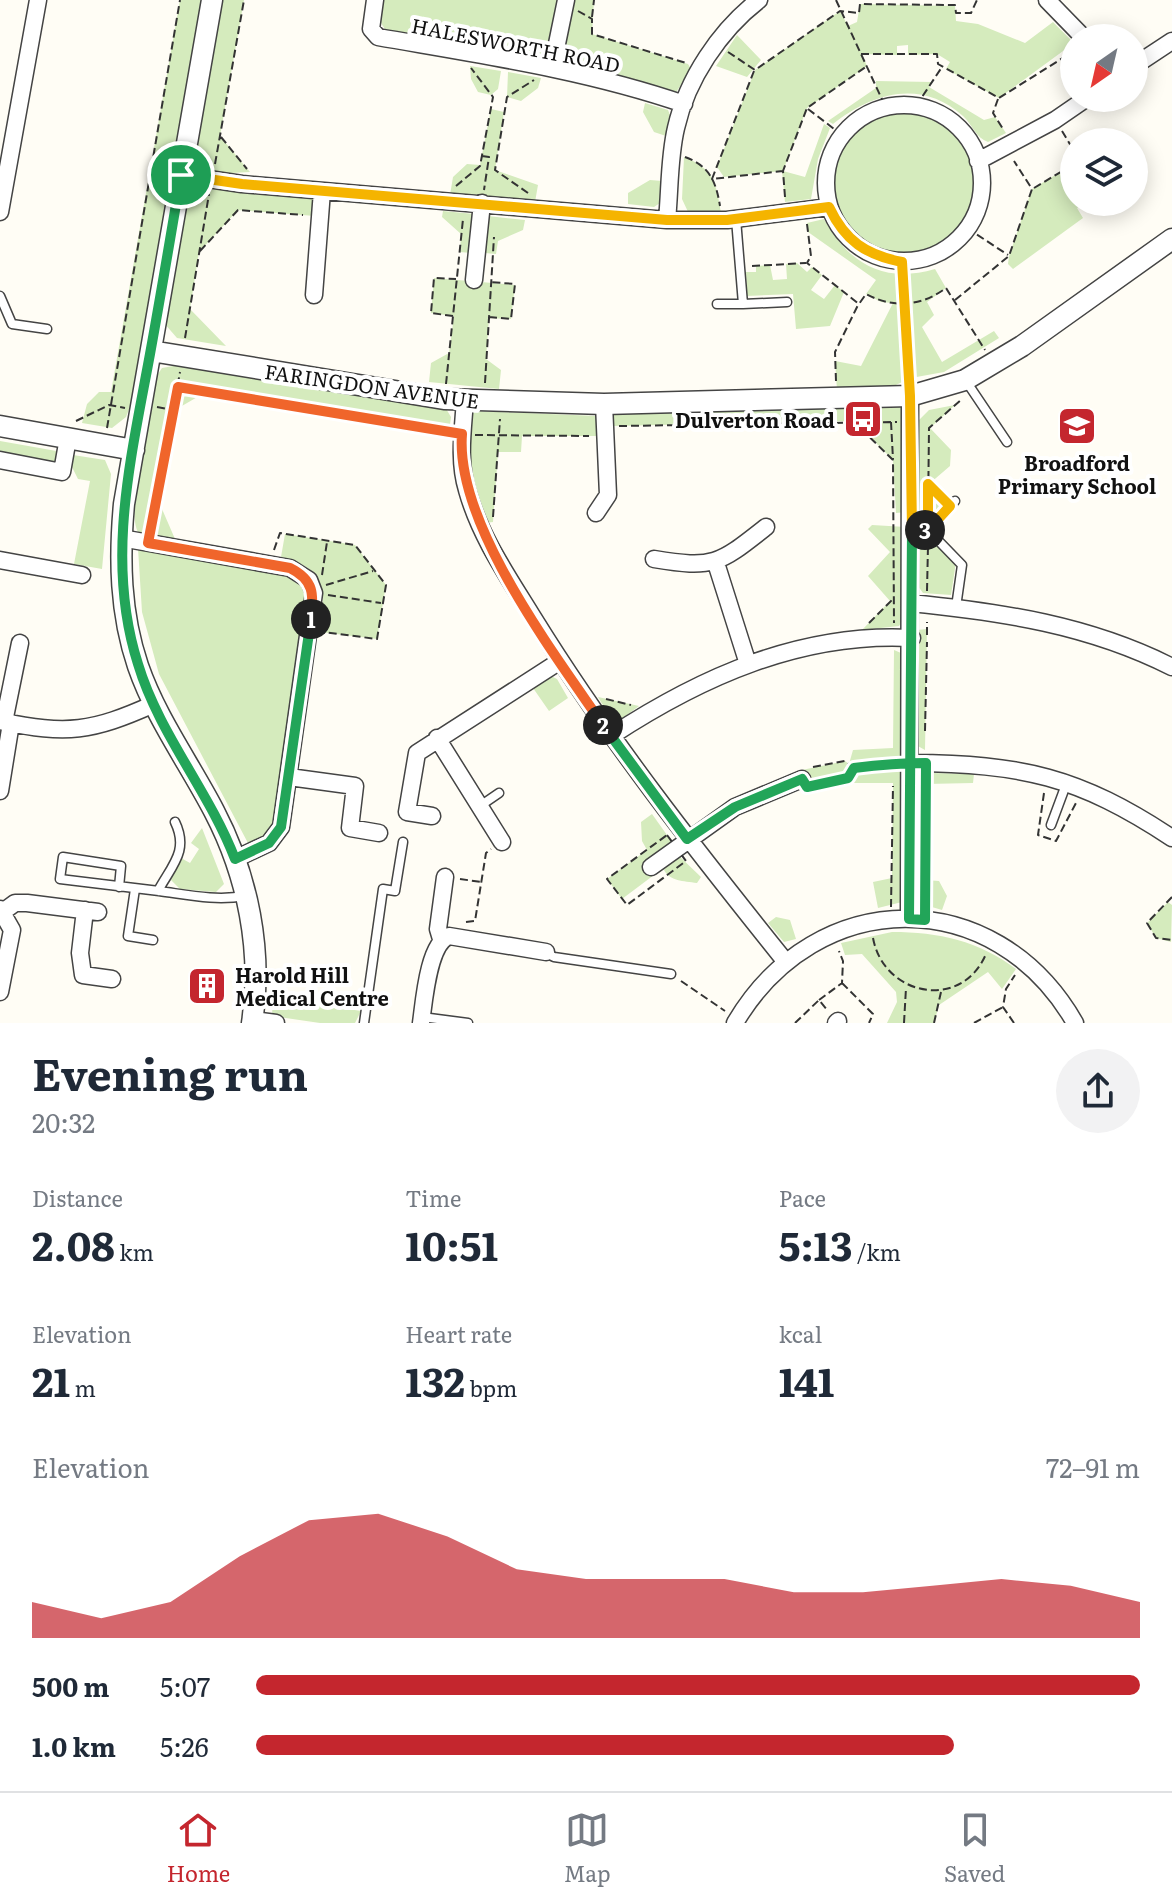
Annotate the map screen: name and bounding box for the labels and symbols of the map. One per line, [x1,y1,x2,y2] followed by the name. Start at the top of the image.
[409,9,623,79] street label: HALESWORTH ROAD
[1060,24,1148,112] north arrow
[147,141,215,209] pin
[263,355,481,415] street label: FARINGDON AVENUE
[842,398,884,440] bus stop icon: Dulverton Road
[675,404,835,434] place label: Dulverton Road
[1056,405,1098,447] school or university icon: Broadford Primary School
[998,447,1156,500] place label: Broadford Primary School
[905,510,945,550] pin: 3
[291,599,331,639] pin: 1
[583,705,623,745] pin: 2
[235,959,389,1012] place label: Harold Hill Medical Centre
[186,965,228,1007] building icon: Harold Hill Medical Centre

